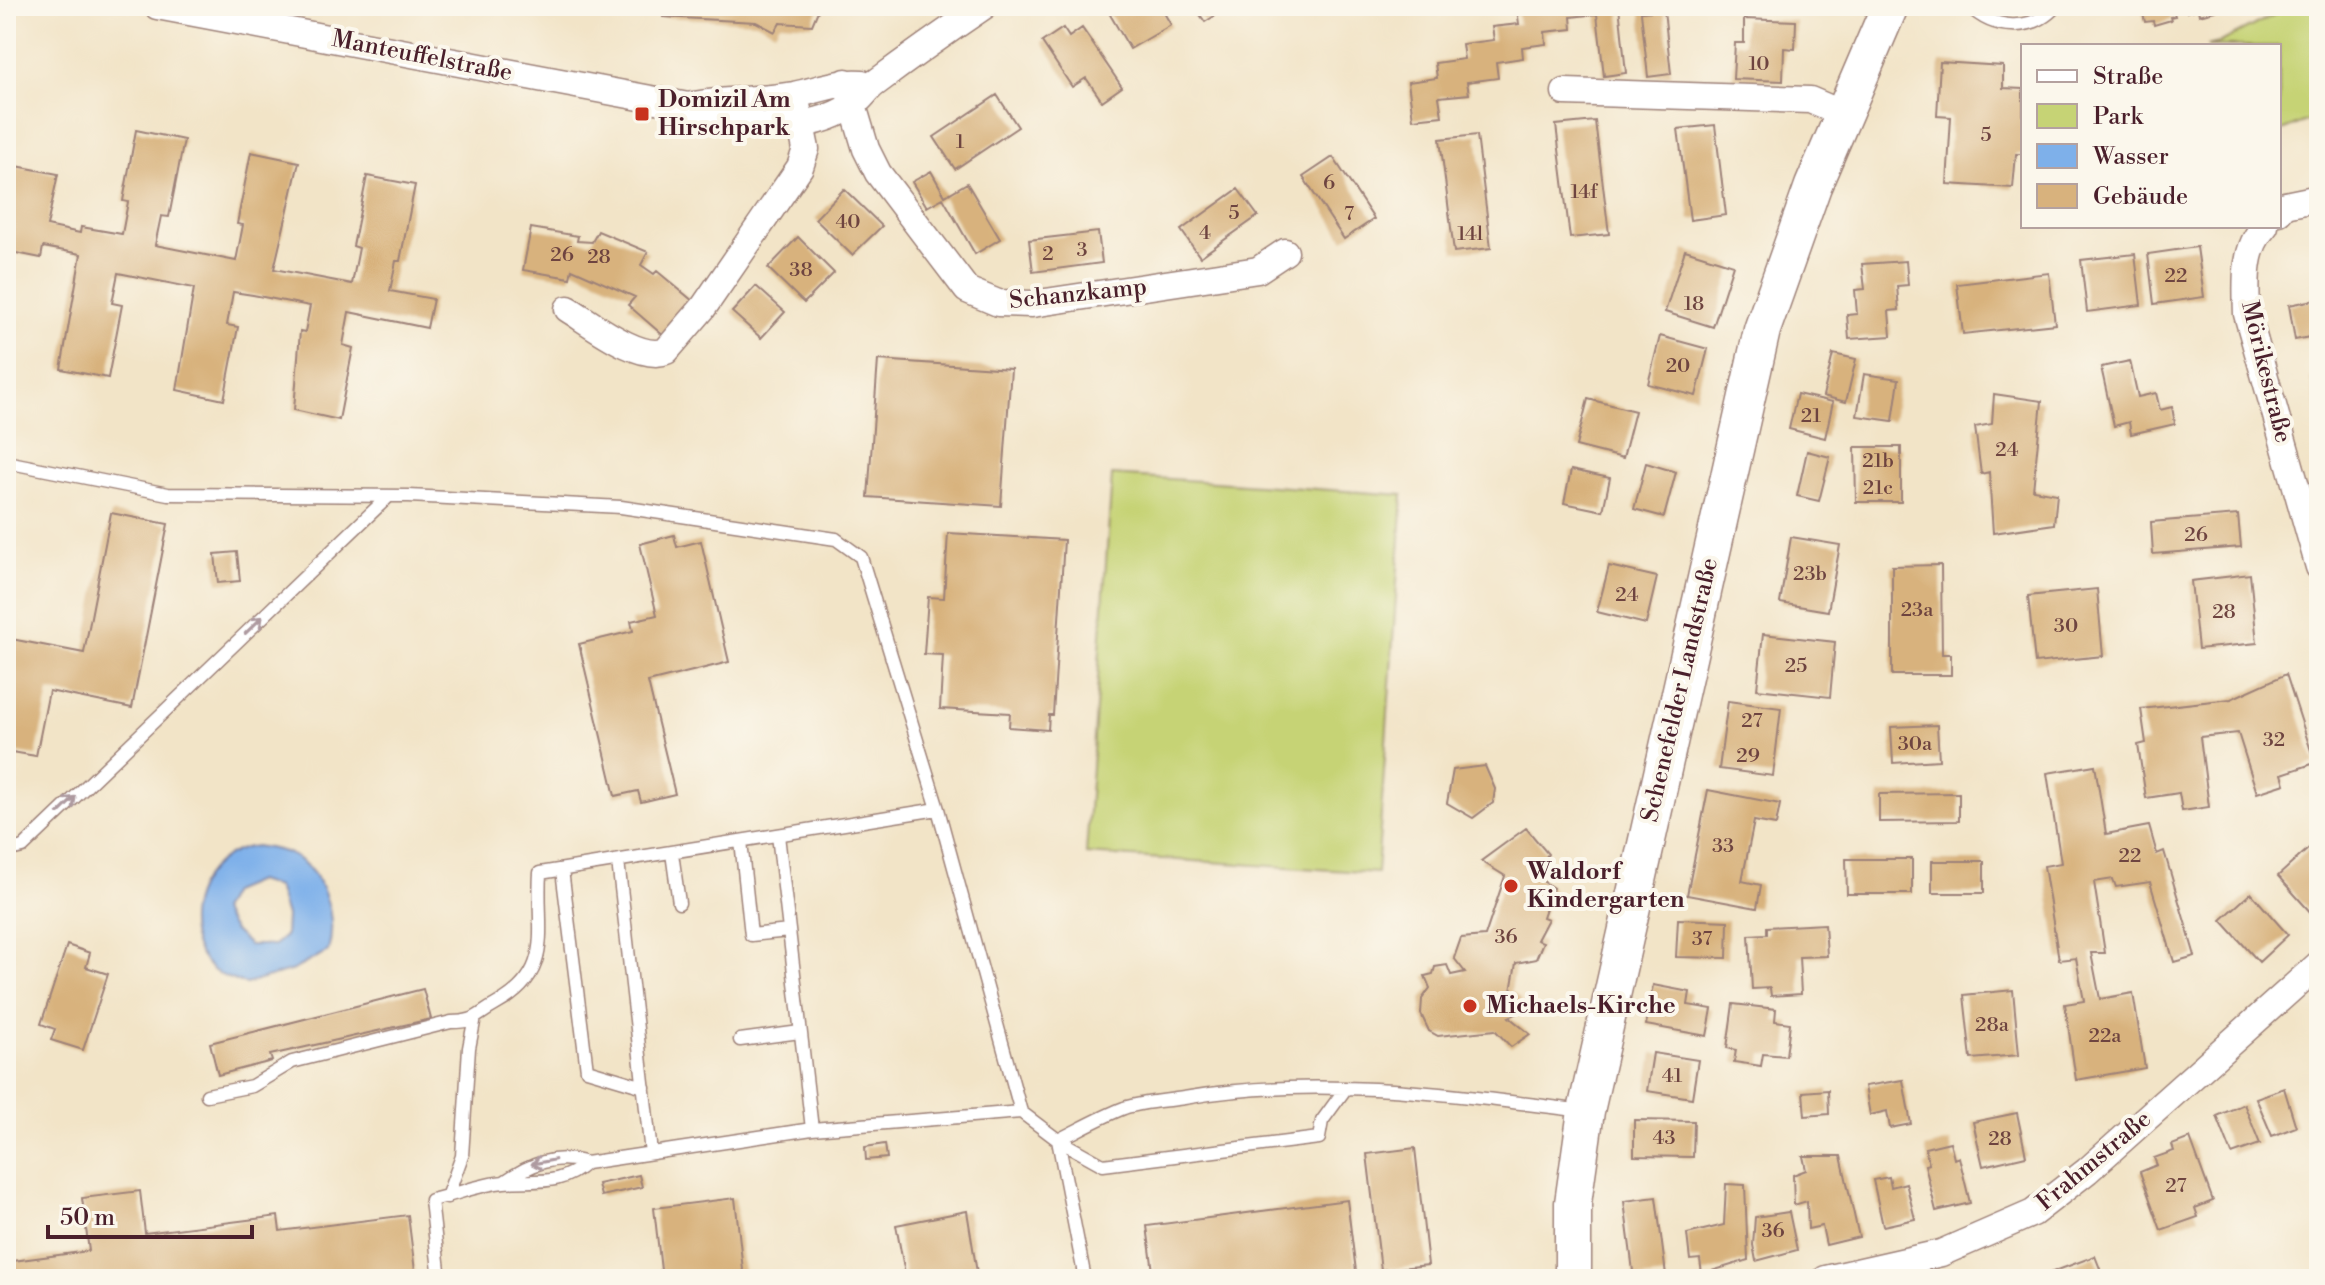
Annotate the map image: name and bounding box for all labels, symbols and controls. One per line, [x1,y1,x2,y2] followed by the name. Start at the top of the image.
[329,24,515,88] street label: Manteuffelstraße
[2021,44,2281,228] legend
[1748,52,1770,77] house number: 10
[2093,62,2163,92] text: Straße
[658,85,791,143] place label: Domizil Am Hirschpark
[2093,102,2144,132] text: Park
[633,105,651,123] marker: Domizil Am Hirschpark
[1980,123,1992,148] house number: 5
[956,130,965,155] house number: 1
[2092,142,2169,172] text: Wasser
[1323,171,1335,196] house number: 6
[1571,180,1598,205] house number: 14f
[2093,182,2188,212] text: Gebäude
[1228,201,1240,226] house number: 5
[1344,202,1354,227] house number: 7
[835,210,861,235] house number: 40
[1199,221,1211,246] house number: 4
[1457,222,1483,247] house number: 14l
[1076,238,1088,263] house number: 3
[1042,242,1054,267] house number: 2
[550,243,574,268] house number: 26
[587,245,611,270] house number: 28
[789,258,813,283] house number: 38
[2165,264,2187,289] house number: 22
[1008,272,1148,316] street label: Schanzkamp
[1684,292,1704,317] house number: 18
[2234,298,2298,446] street label: Mörikestraße
[1666,354,1690,379] house number: 20
[1801,404,1822,429] house number: 21
[1995,438,2019,463] house number: 24
[1862,449,1894,474] house number: 21b
[1863,476,1893,501] house number: 21c
[2184,523,2208,548] house number: 26
[1635,555,1725,825] street label: Schenefelder Landstraße
[1793,562,1827,587] house number: 23b
[1615,583,1639,608] house number: 24
[1901,598,1934,623] house number: 23a
[2212,600,2236,625] house number: 28
[2054,614,2078,639] house number: 30
[244,616,264,635] one-way arrow
[1785,654,1807,679] house number: 25
[1741,709,1763,734] house number: 27
[2263,728,2285,753] house number: 32
[1898,732,1933,757] house number: 30a
[1736,744,1760,769] house number: 29
[57,796,76,815] one-way arrow
[1712,834,1734,859] house number: 33
[2119,844,2141,869] house number: 22
[1526,857,1685,915] place label: Waldorf Kindergarten
[1502,877,1520,895] marker: Waldorf Kindergarten
[1494,925,1518,950] house number: 36
[1692,927,1712,952] house number: 37
[1486,991,1676,1021] place label: Michaels-Kirche
[1461,997,1479,1015] marker: Michaels-Kirche
[1975,1013,2010,1038] house number: 28a
[2089,1024,2122,1049] house number: 22a
[1662,1064,1683,1089] house number: 41
[2031,1104,2157,1218] street label: Frahmstraße
[1653,1126,1675,1151] house number: 43
[1988,1127,2012,1152] house number: 28
[531,1156,556,1171] one-way arrow
[2165,1174,2187,1199] house number: 27
[48,1189,252,1239] scale bar
[60,1203,115,1233] text: 50 m
[1761,1219,1785,1244] house number: 36

